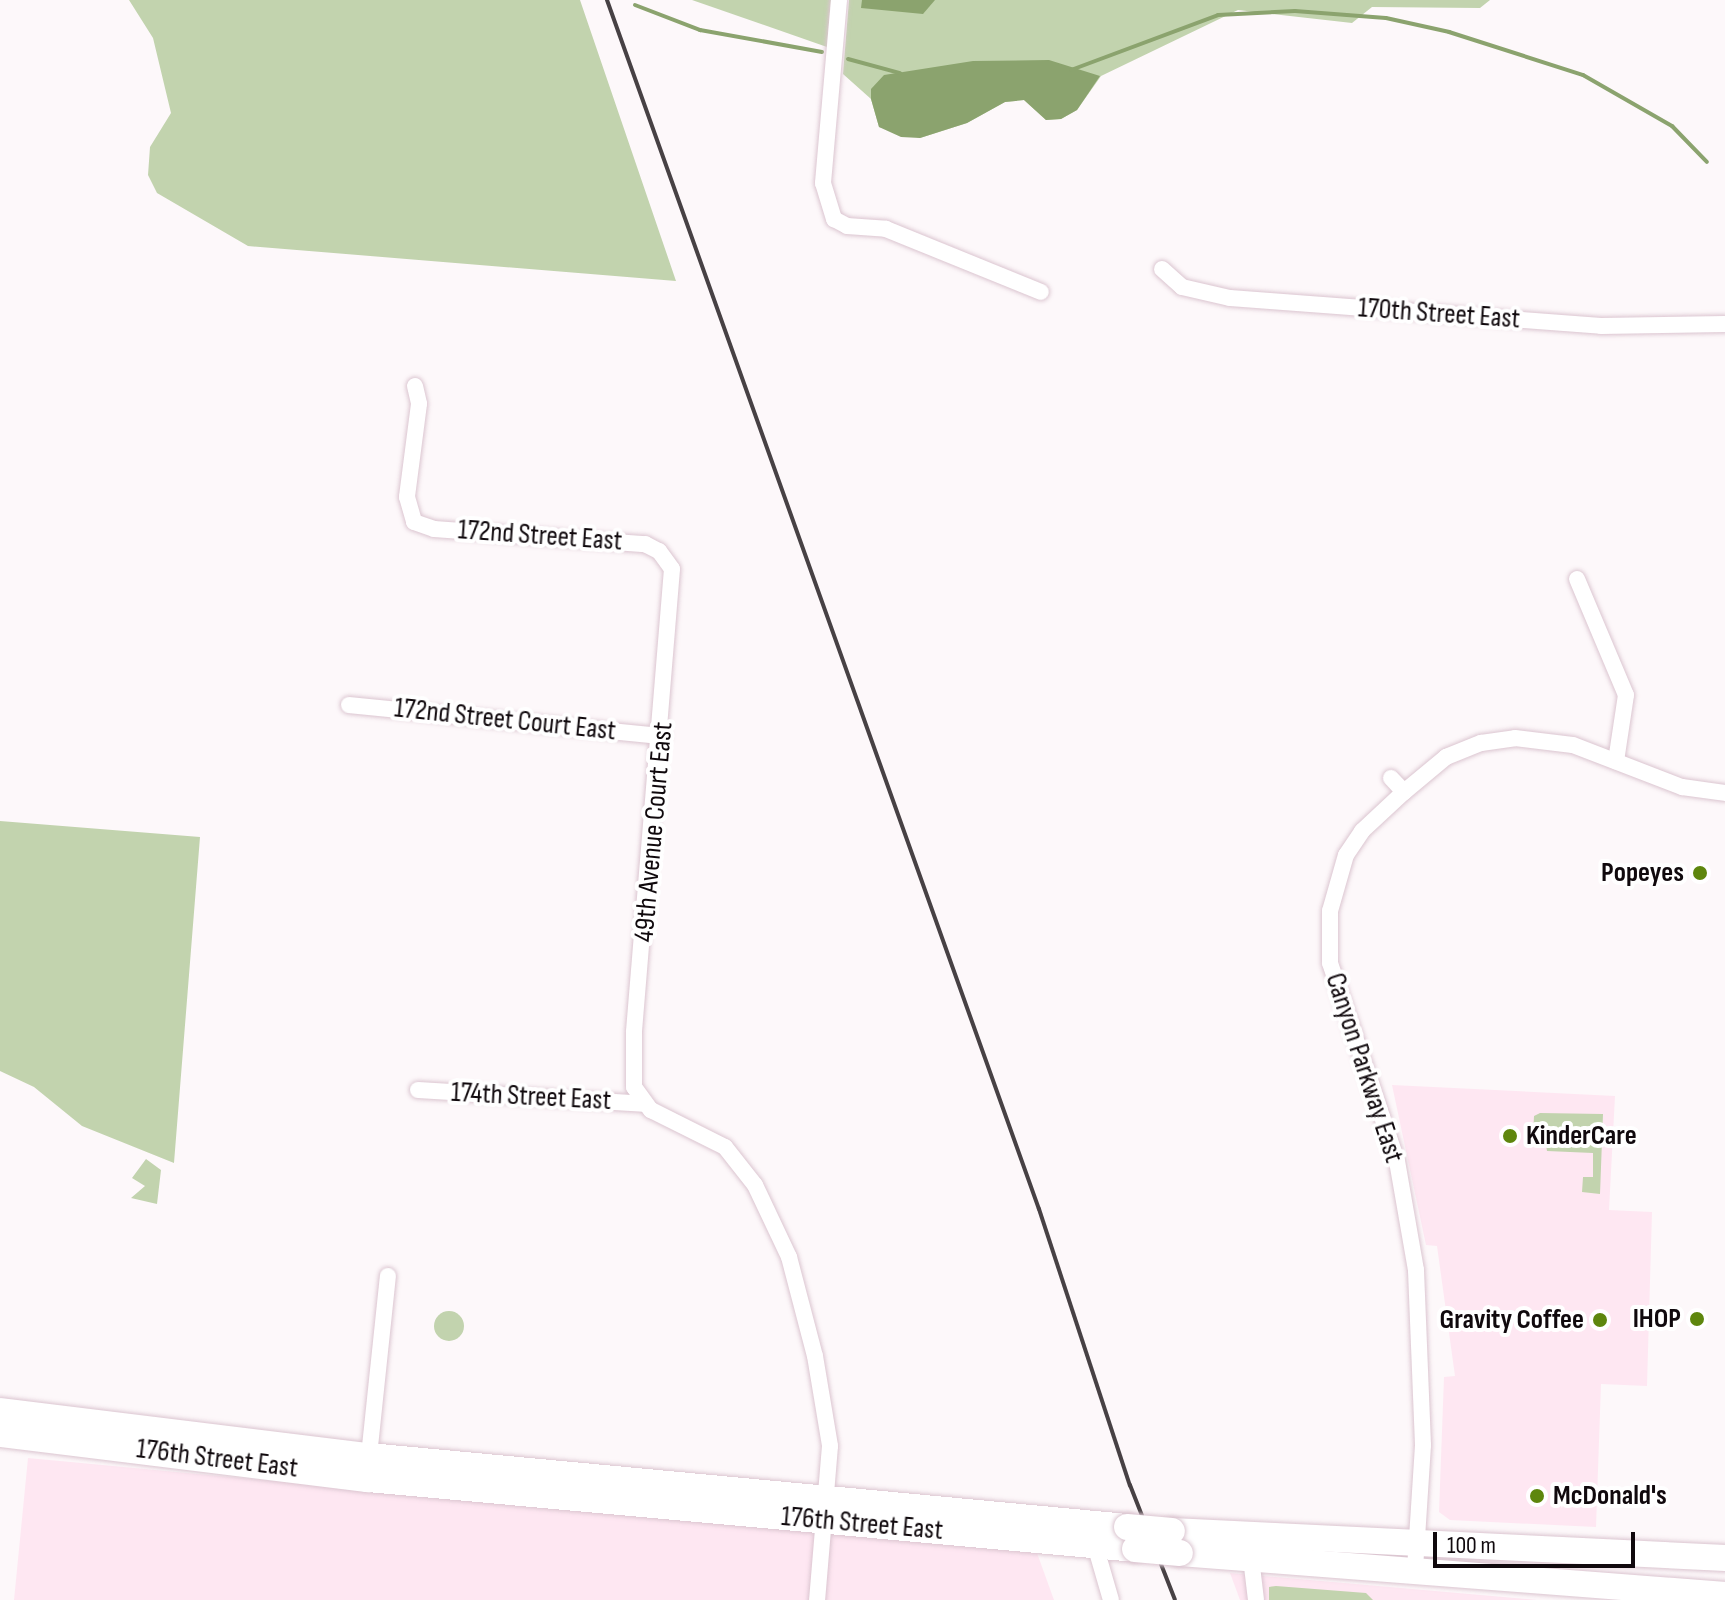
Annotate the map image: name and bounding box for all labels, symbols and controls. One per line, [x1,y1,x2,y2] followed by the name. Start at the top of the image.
[1357,292,1521,336] street label: 170th Street East
[457,514,623,558] street label: 172nd Street East
[393,692,617,748] street label: 172nd Street Court East
[628,721,680,943] street label: 49th Avenue Court East
[1601,856,1684,890] place label: Popeyes
[1691,864,1709,882] marker: Popeyes
[1318,969,1410,1167] street label: Canyon Parkway East
[450,1076,612,1118] street label: 174th Street East
[1526,1119,1637,1153] place label: KinderCare
[1501,1127,1519,1145] marker: KinderCare
[1633,1302,1681,1336] place label: IHOP
[1439,1303,1584,1337] place label: Gravity Coffee
[1688,1310,1706,1328] marker: IHOP
[1591,1311,1609,1329] marker: Gravity Coffee
[134,1432,300,1486] street label: 176th Street East
[1553,1479,1667,1513] place label: McDonald's
[1528,1487,1546,1505] marker: McDonald's
[780,1500,944,1548] street label: 176th Street East
[1437,1516,1639,1566] scale bar
[1447,1531,1496,1560] text: 100 m

